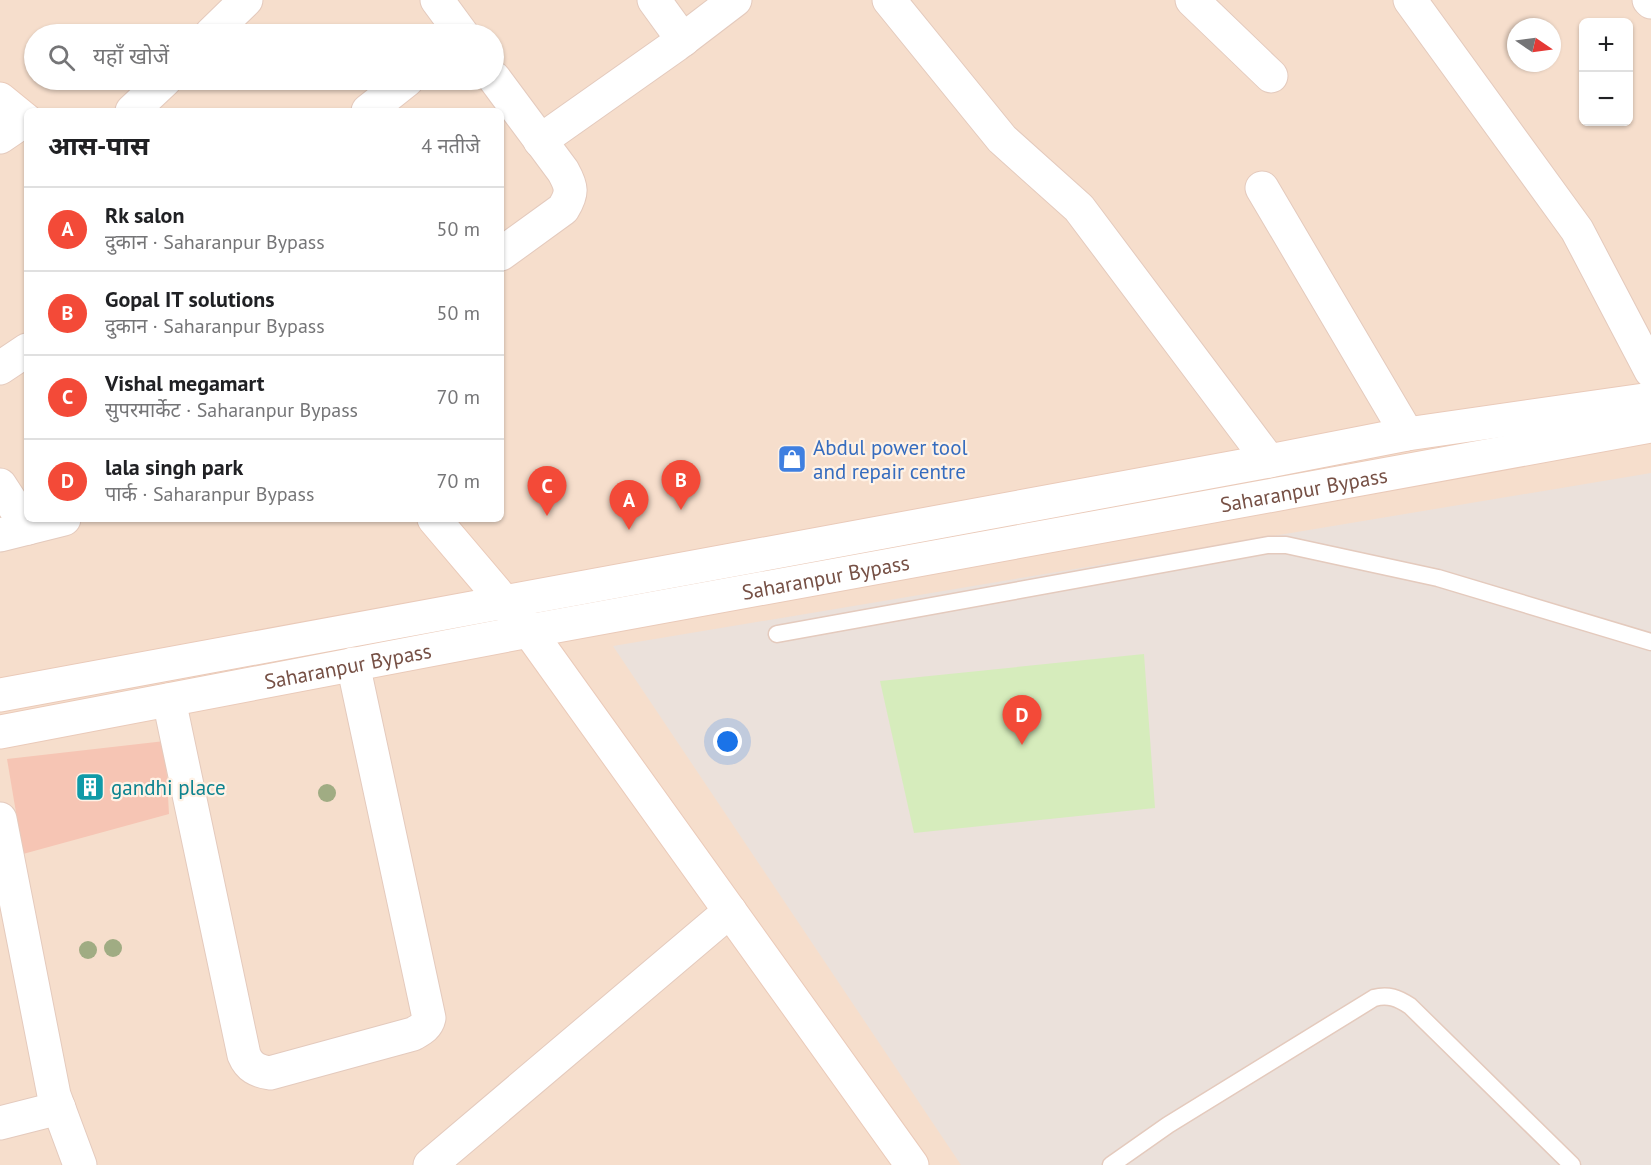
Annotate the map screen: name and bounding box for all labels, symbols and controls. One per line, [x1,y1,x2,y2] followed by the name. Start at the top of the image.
[1507,18,1561,72] north arrow
[1579,18,1633,126] map controls
[1579,18,1633,72] button: +
[24,24,504,90] search box
[45,41,78,74] icon: search
[93,42,169,70] text: यहाँ खोजें
[1579,72,1633,126] button: −
[48,129,149,162] text: आस-पास
[421,133,480,159] text: 4 नतीजे
[105,201,184,229] text: Rk salon
[61,216,74,242] text: A
[437,216,480,242] text: 50 m
[105,229,325,255] text: दुकान · Saharanpur Bypass
[105,285,275,313] text: Gopal IT solutions
[62,300,73,326] text: B
[437,300,480,326] text: 50 m
[105,313,325,339] text: दुकान · Saharanpur Bypass
[105,369,265,397] text: Vishal megamart
[62,384,73,410] text: C
[437,384,480,410] text: 70 m
[105,397,358,423] text: सुपरमार्केट · Saharanpur Bypass
[813,434,968,485] place label: Abdul power tool and repair centre
[776,443,808,475] shop icon: Abdul power tool and repair centre
[105,453,243,481] text: lala singh park
[662,460,700,510] pin: B
[1218,461,1389,518] street label: Saharanpur Bypass
[528,466,566,516] pin: C
[61,468,74,494] text: D
[437,468,480,494] text: 70 m
[610,480,648,530] pin: A
[105,481,314,507] text: पार्क · Saharanpur Bypass
[740,548,911,605] street label: Saharanpur Bypass
[262,636,434,695] street label: Saharanpur Bypass
[1002,696,1042,745] pin: D
[713,727,742,756] your location
[74,771,106,803] building icon: gandhi place
[111,774,226,801] place label: gandhi place

